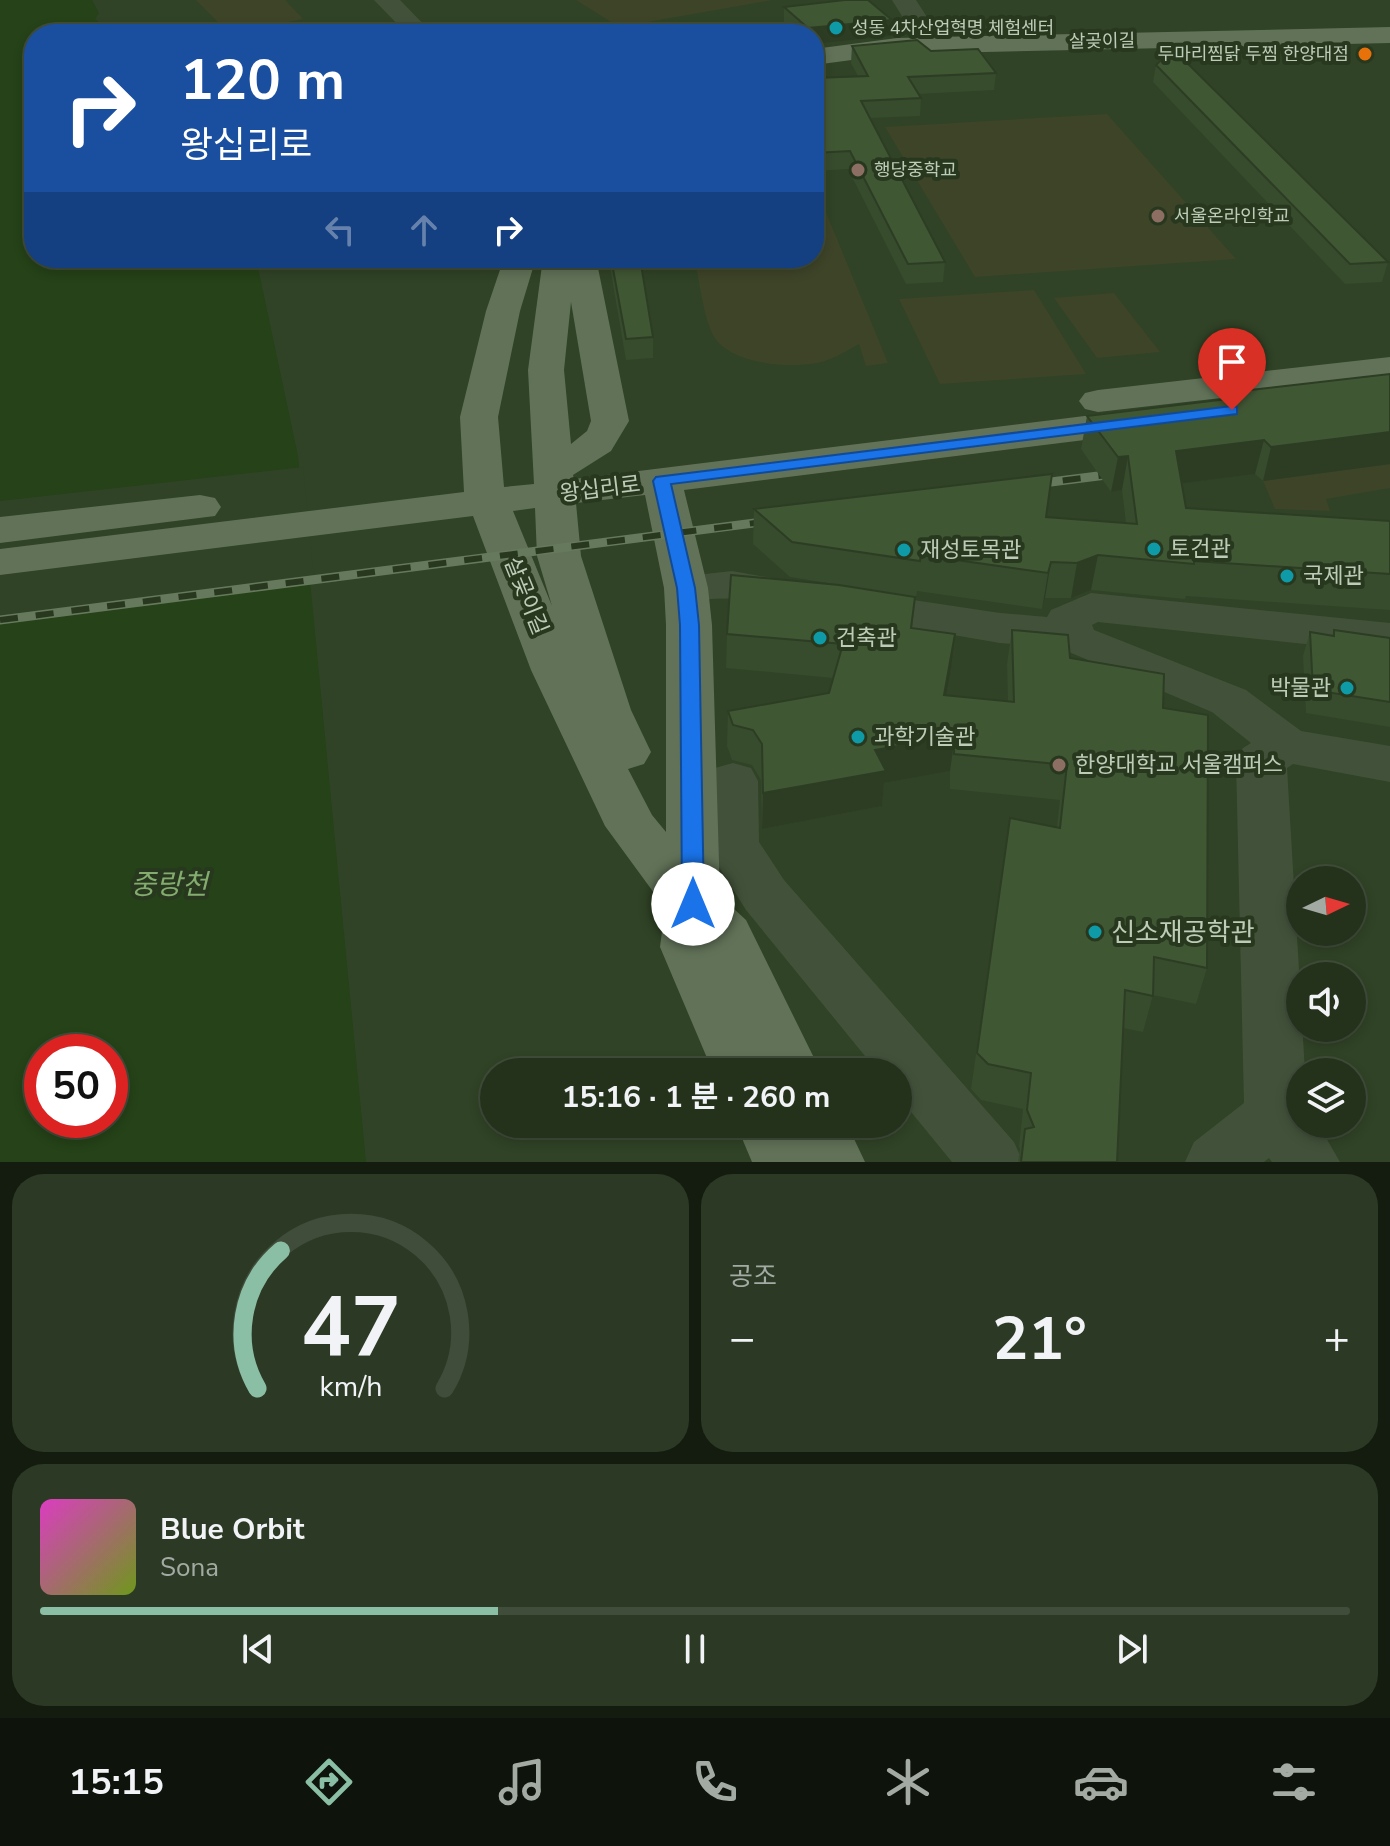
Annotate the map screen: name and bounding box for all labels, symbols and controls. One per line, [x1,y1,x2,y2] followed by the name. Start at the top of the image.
[852,16,1054,40] place label: 성동 4차산업혁명 체험센터
[827,19,845,37] marker: 성동 4차산업혁명 체험센터
[1069,28,1135,54] street label: 살곶이길
[180,42,345,119] text: 120 m
[1158,42,1349,66] place label: 두마리찜닭 두찜 한양대점
[1356,45,1374,63] marker: 두마리찜닭 두찜 한양대점
[48,56,152,160] icon: right
[180,121,312,170] text: 왕십리로
[874,158,957,182] place label: 행당중학교
[849,161,867,179] marker: 행당중학교
[1174,204,1290,228] place label: 서울온라인학교
[1149,207,1167,225] marker: 서울온라인학교
[318,208,362,252] icon: left
[402,208,446,252] icon: ahead
[486,208,530,252] icon: right
[1198,328,1266,410] pin
[1210,340,1254,384] icon: arrive
[558,469,642,509] street label: 왕십리로
[1170,534,1231,564] place label: 토건관
[920,535,1021,565] place label: 재성토목관
[1145,540,1163,558] marker: 토건관
[895,541,913,559] marker: 재성토목관
[497,553,555,639] street label: 살곶이길
[1303,561,1364,591] place label: 국제관
[1278,567,1296,585] marker: 국제관
[836,623,897,653] place label: 건축관
[811,629,829,647] marker: 건축관
[1270,673,1331,703] place label: 박물관
[1338,679,1356,697] marker: 박물관
[874,722,975,752] place label: 과학기술관
[849,728,867,746] marker: 과학기술관
[1075,750,1283,780] place label: 한양대학교 서울캠퍼스
[1050,756,1068,774] marker: 한양대학교 서울캠퍼스
[651,862,735,946] position arrow
[130,866,211,904] water label: 중랑천
[1286,866,1366,946] north arrow
[1286,866,1366,1138] map controls
[1111,915,1255,950] place label: 신소재공학관
[1086,923,1104,941] marker: 신소재공학관
[1286,962,1366,1042] button: sound
[24,1034,128,1138] speed limit sign: 50
[1286,1058,1366,1138] button: layers
[562,1077,830,1118] text: 15:16 · 1 분 · 260 m
[729,1259,777,1294] text: 공조
[301,1271,400,1384] text: 47
[992,1298,1087,1380] text: 21°
[729,1309,755,1369] text: −
[1324,1309,1350,1369] text: +
[319,1367,382,1406] text: km/h
[160,1509,304,1550] text: Blue Orbit
[160,1550,219,1585] text: Sona
[236,1627,280,1671] icon: previous
[673,1627,717,1671] icon: pause
[1110,1627,1154,1671] icon: next
[301,1754,357,1810] icon: directions
[494,1754,550,1810] icon: music
[687,1754,743,1810] icon: phone
[880,1754,936,1810] icon: climate
[1073,1754,1129,1810] icon: car
[1266,1754,1322,1810] icon: filters
[68,1758,164,1807] text: 15:15

